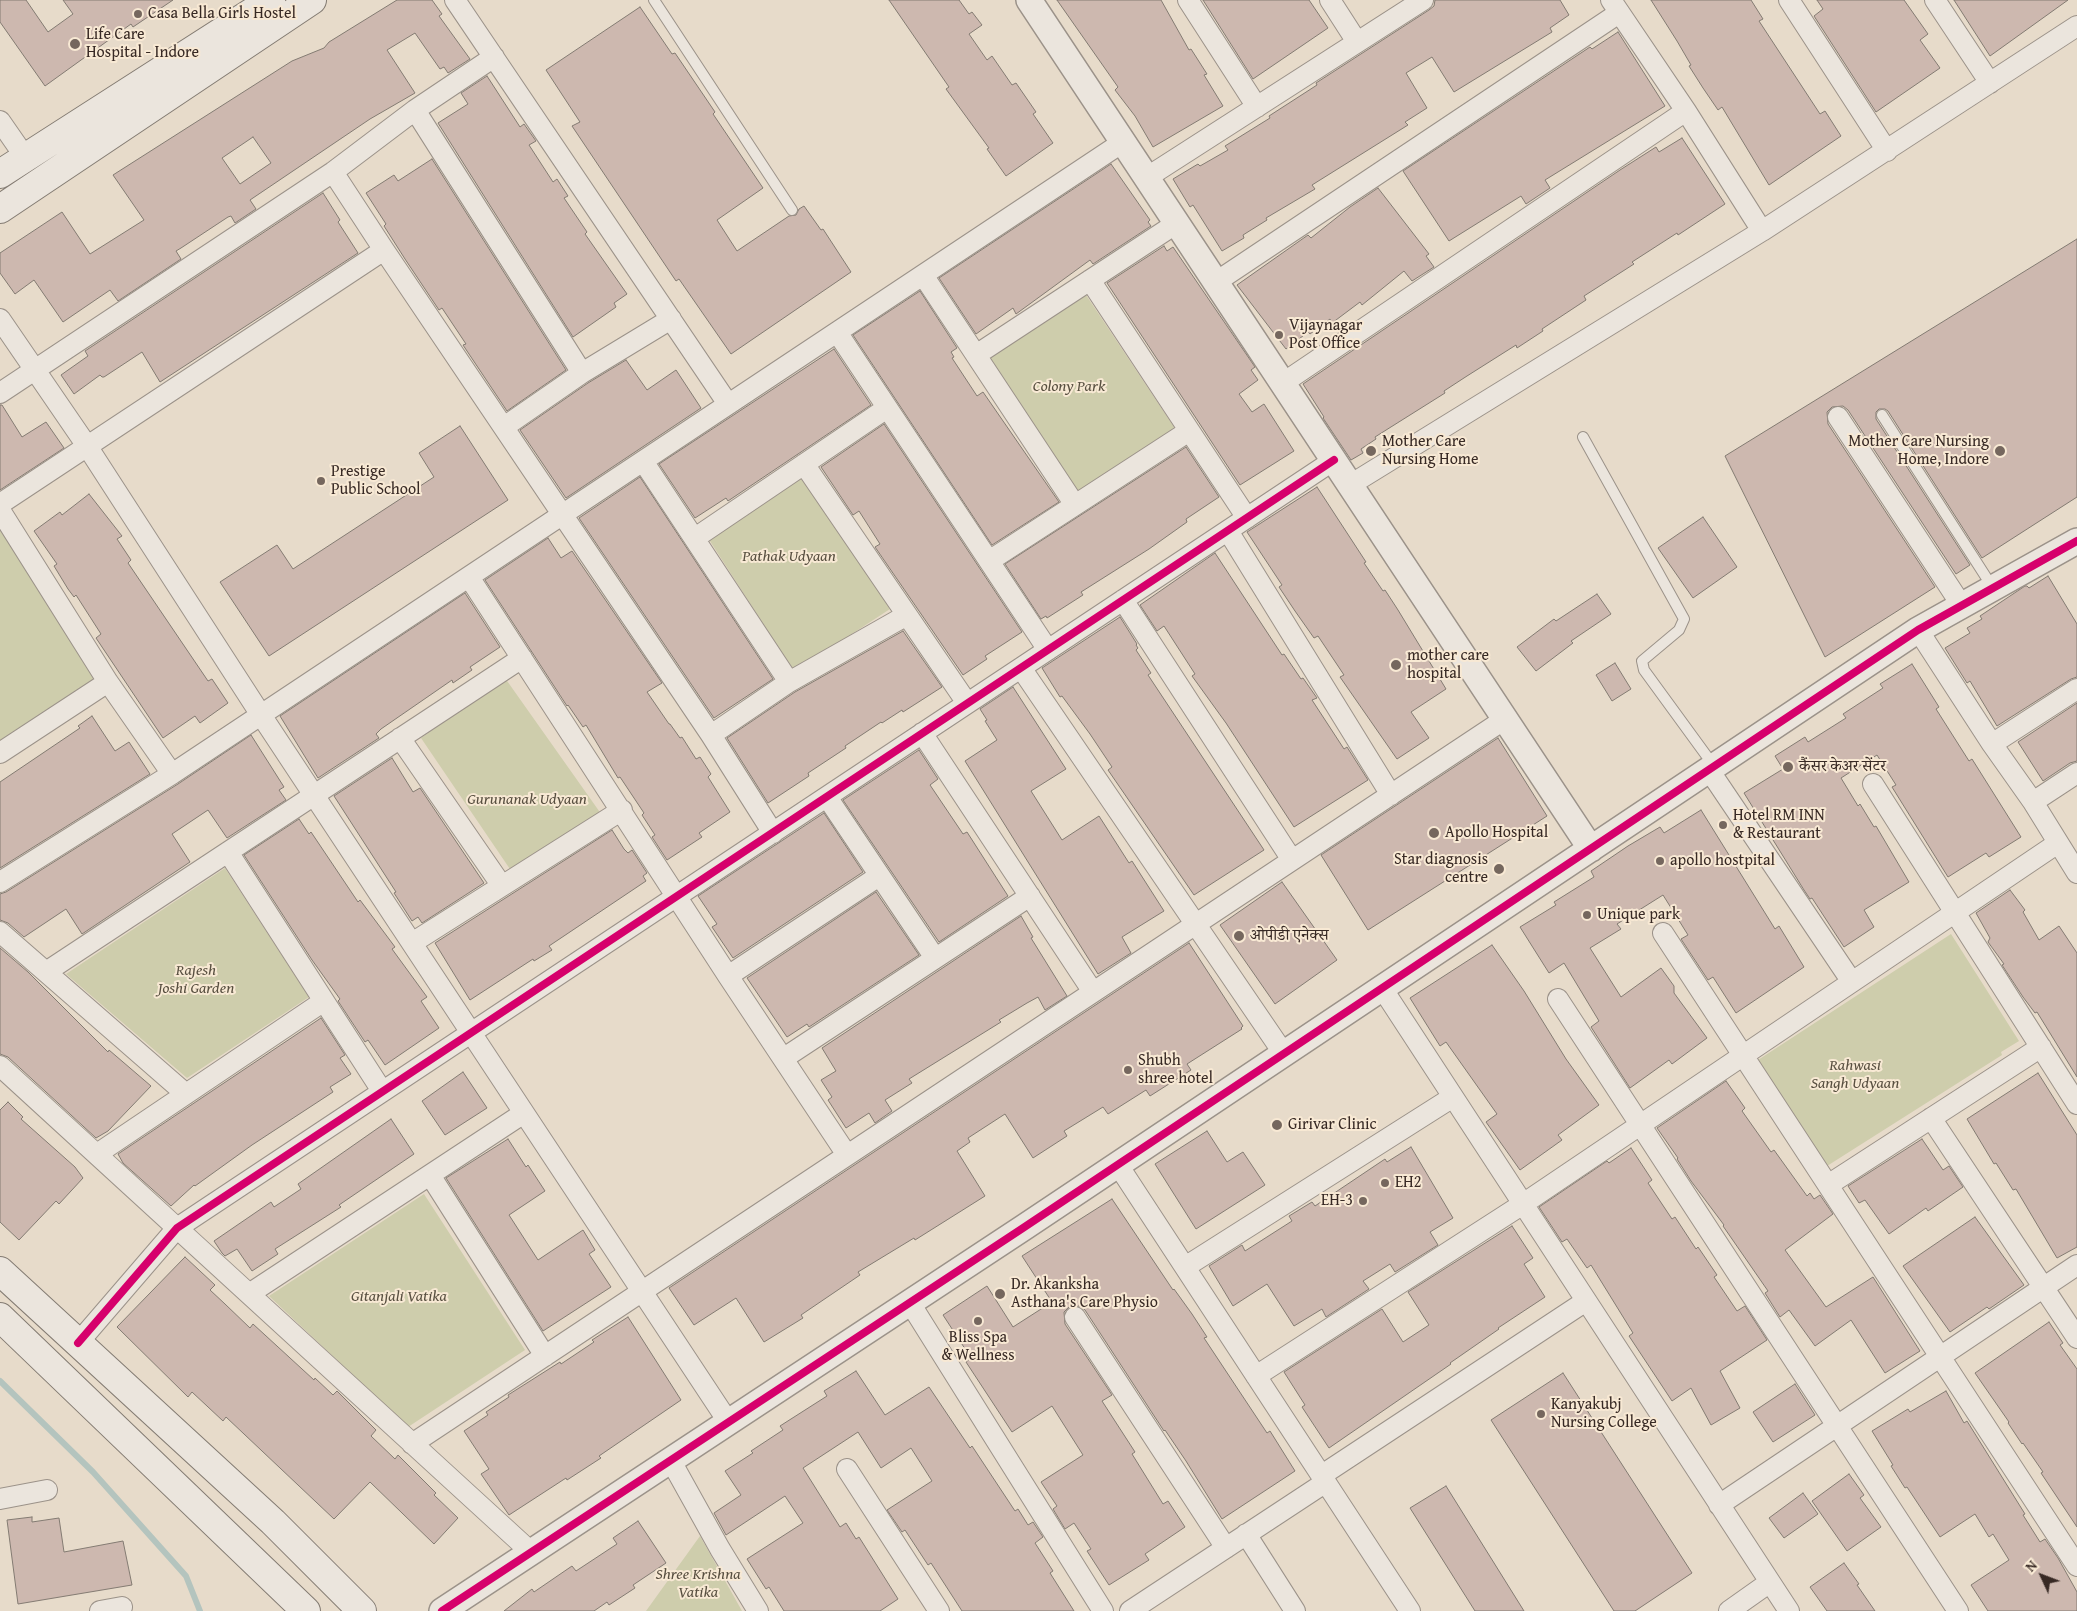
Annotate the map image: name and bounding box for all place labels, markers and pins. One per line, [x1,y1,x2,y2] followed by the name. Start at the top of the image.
[148,4,296,24] place label: Casa Bella Girls Hostel
[132,8,144,20] marker: Casa Bella Girls Hostel
[86,25,199,63] place label: Life Care Hospital - Indore
[68,37,82,51] marker: Life Care Hospital - Indore
[1289,316,1362,354] place label: Vijaynagar Post Office
[1273,329,1285,341] marker: Vijaynagar Post Office
[1382,432,1478,470] place label: Mother Care Nursing Home
[1848,432,1989,470] place label: Mother Care Nursing Home, Indore
[1364,444,1378,458] marker: Mother Care Nursing Home
[1993,444,2007,458] marker: Mother Care Nursing Home, Indore
[331,462,421,500] place label: Prestige Public School
[315,475,327,487] marker: Prestige Public School
[1407,646,1489,684] place label: mother care hospital
[1389,658,1403,672] marker: mother care hospital
[1799,757,1886,777] place label: कैंसर केअर सेंटर
[1781,760,1795,774] marker: कैंसर केअर सेंटर
[1733,806,1825,844] place label: Hotel RM INN & Restaurant
[1717,819,1729,831] marker: Hotel RM INN & Restaurant
[1445,823,1548,843] place label: Apollo Hospital
[1427,826,1441,840] marker: Apollo Hospital
[1394,850,1488,888] place label: Star diagnosis centre
[1670,851,1775,871] place label: apollo hostpital
[1654,855,1666,867] marker: apollo hostpital
[1492,862,1506,876] marker: Star diagnosis centre
[1597,905,1680,925] place label: Unique park
[1581,909,1593,921] marker: Unique park
[1250,926,1329,946] place label: ओपीडी एनेक्स
[1232,929,1246,943] marker: ओपीडी एनेक्स
[1138,1051,1213,1089] place label: Shubh shree hotel
[1122,1064,1134,1076] marker: Shubh shree hotel
[1288,1115,1377,1135] place label: Girivar Clinic
[1270,1118,1284,1132] marker: Girivar Clinic
[1395,1173,1421,1193] place label: EH2
[1379,1177,1391,1189] marker: EH2
[1321,1191,1353,1211] place label: EH-3
[1357,1195,1369,1207] marker: EH-3
[1011,1275,1158,1313] place label: Dr. Akanksha Asthana's Care Physio
[993,1287,1007,1301] marker: Dr. Akanksha Asthana's Care Physio
[972,1315,984,1327] marker: Bliss Spa & Wellness
[941,1328,1014,1366] place label: Bliss Spa & Wellness
[1551,1395,1657,1433] place label: Kanyakubj Nursing College
[1535,1408,1547,1420] marker: Kanyakubj Nursing College

